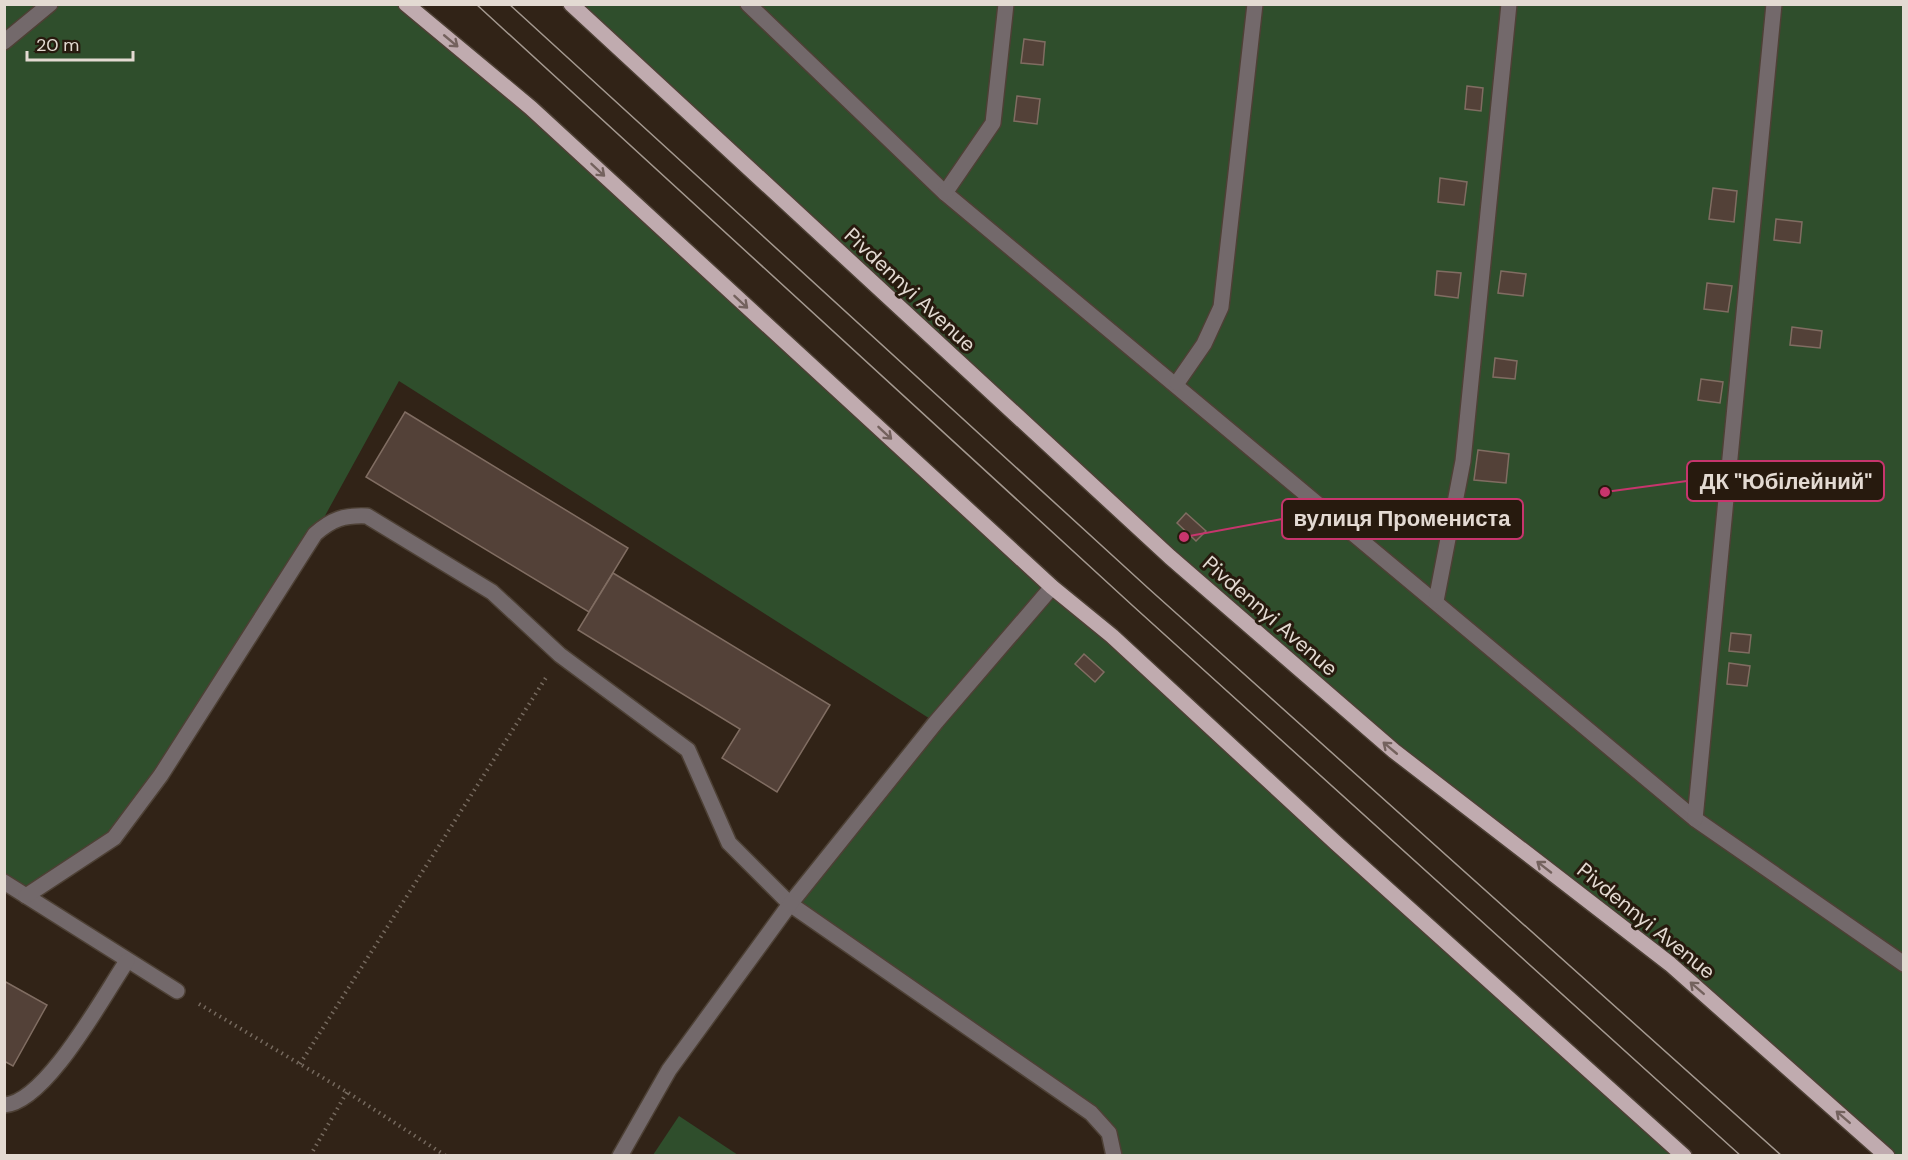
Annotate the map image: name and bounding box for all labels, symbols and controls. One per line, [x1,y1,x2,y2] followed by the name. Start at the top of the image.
[27,24,134,62] scale bar
[36,33,79,57] text: 20 m
[443,35,459,48] one-way arrow
[590,163,605,177] one-way arrow
[838,222,982,358] street label: Pivdennyi Avenue
[734,295,749,309] one-way arrow
[877,426,892,440] one-way arrow
[1687,461,1884,501] callout: ДК "Юбілейний"
[1700,467,1872,496] text: ДК "Юбілейний"
[1282,499,1523,539] callout: вулиця Промениста
[1294,504,1511,533] text: вулиця Промениста
[1197,550,1344,682] street label: Pivdennyi Avenue
[1382,741,1398,754] one-way arrow
[1571,857,1721,986] street label: Pivdennyi Avenue
[1536,861,1552,874] one-way arrow
[1690,981,1705,995] one-way arrow
[1836,1110,1851,1124] one-way arrow

